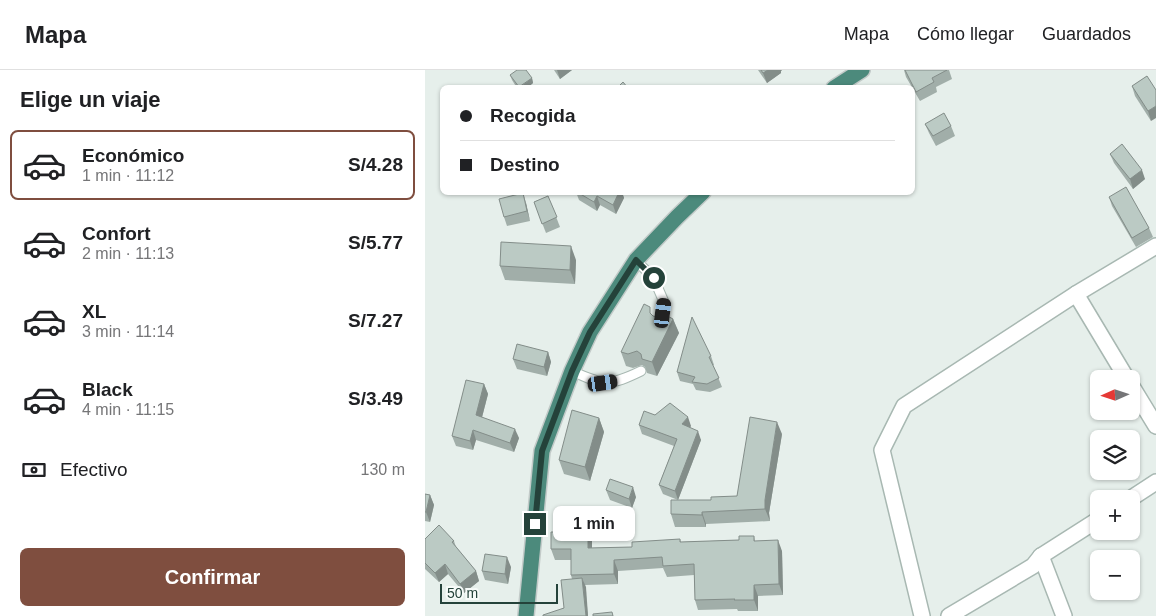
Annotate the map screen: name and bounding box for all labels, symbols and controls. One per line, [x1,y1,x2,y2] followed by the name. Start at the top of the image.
[25,21,86,48] text: Mapa
[844,24,889,44] text: Mapa
[917,24,1014,44] text: Cómo llegar
[1042,24,1131,44] text: Guardados
[20,87,161,112] text: Elige un viaje
[490,105,576,126] text: Recogida
[22,143,67,188] icon: car
[82,145,184,166] text: Económico
[348,154,403,175] text: S/4.28
[490,154,560,175] text: Destino
[82,167,174,184] text: 1 min · 11:12
[22,221,67,266] icon: car
[82,223,151,244] text: Confort
[348,232,403,253] text: S/5.77
[82,245,174,262] text: 2 min · 11:13
[643,267,665,289] route start
[653,297,672,329] car
[22,299,67,344] icon: car
[82,301,106,322] text: XL
[348,310,403,331] text: S/7.27
[82,323,174,340] text: 3 min · 11:14
[1090,370,1140,420] north arrow
[1090,370,1140,600] map controls
[587,373,618,393] car
[22,377,67,422] icon: car
[82,379,133,400] text: Black
[348,388,403,409] text: S/3.49
[82,401,174,418] text: 4 min · 11:15
[1090,430,1140,480] button: layers
[20,456,48,484] icon: cash
[60,459,128,480] text: Efectivo
[361,461,405,478] text: 130 m
[1090,490,1140,540] button: +
[553,506,635,542] callout: 1 min
[524,513,546,535] route end
[573,515,615,532] text: 1 min
[20,548,405,606] button: Confirmar
[1090,550,1140,600] button: −
[440,581,557,604] scale bar
[447,585,478,601] text: 50 m

